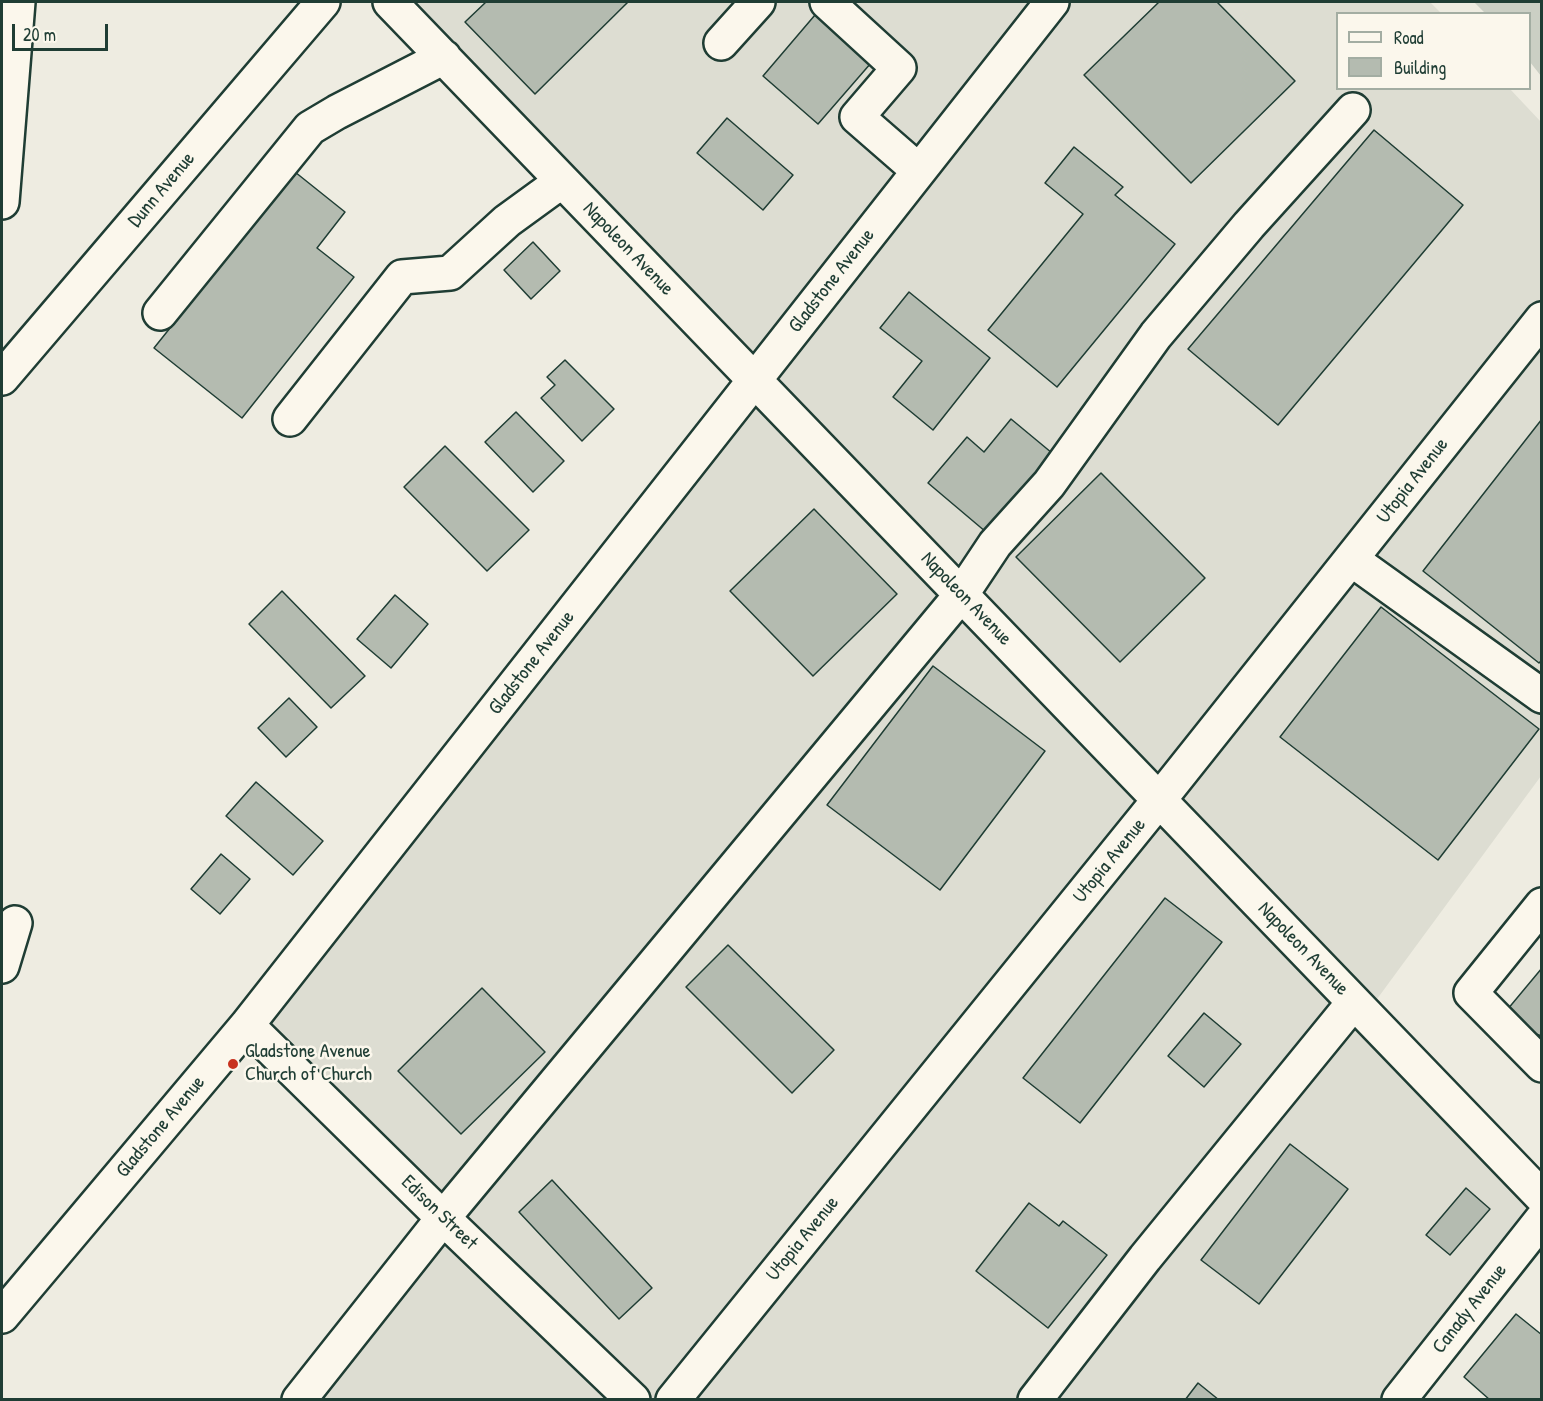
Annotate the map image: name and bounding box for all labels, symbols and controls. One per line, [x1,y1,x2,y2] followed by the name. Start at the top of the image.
[15,12,111,50] scale bar
[1336,12,1531,90] legend
[23,22,56,47] text: 20 m
[1394,25,1424,50] text: Road
[1394,55,1446,80] text: Building
[124,147,200,233] street label: Dunn Avenue
[577,197,679,301] street label: Napoleon Avenue
[784,224,880,338] street label: Gladstone Avenue
[1372,433,1454,529] street label: Utopia Avenue
[915,547,1017,651] street label: Napoleon Avenue
[484,606,580,720] street label: Gladstone Avenue
[1069,814,1151,908] street label: Utopia Avenue
[1252,897,1354,1001] street label: Napoleon Avenue
[245,1040,372,1087] place label: Gladstone Avenue Church of Church
[226,1057,240,1071] marker: Gladstone Avenue Church of Church
[111,1071,211,1183] street label: Gladstone Avenue
[396,1171,482,1255] street label: Edison Street
[762,1192,844,1286] street label: Utopia Avenue
[1428,1259,1512,1359] street label: Canady Avenue

